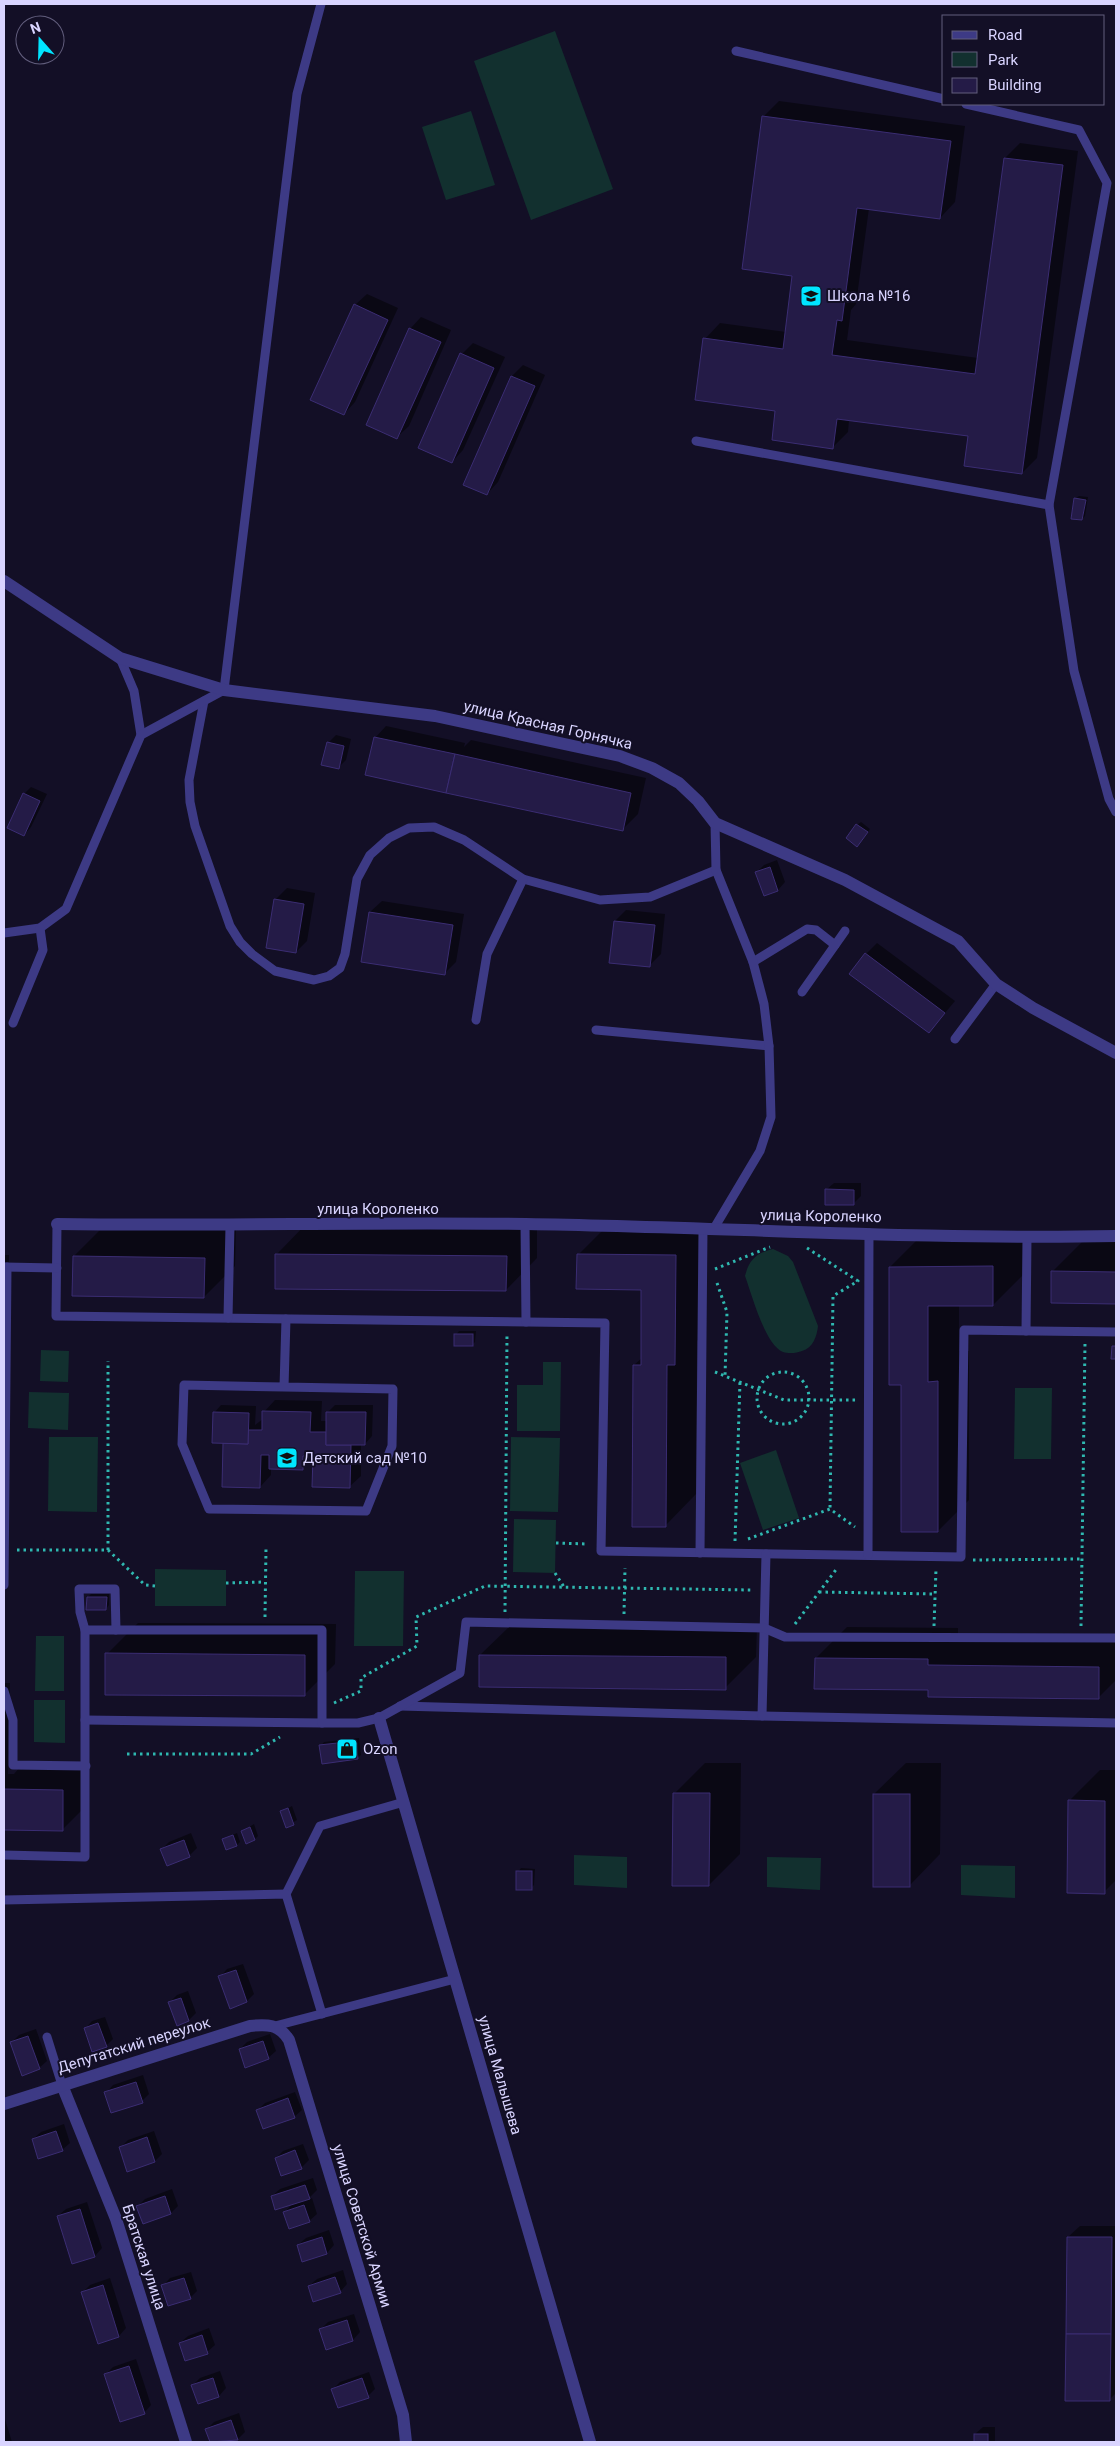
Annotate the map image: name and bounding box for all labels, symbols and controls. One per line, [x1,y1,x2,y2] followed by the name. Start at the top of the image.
[15,15,65,65] north arrow
[942,15,1105,105] legend
[28,19,43,37] text: N
[988,26,1022,44] text: Road
[988,51,1019,69] text: Park
[988,76,1042,94] text: Building
[799,284,823,308] school or university icon: Школа №16
[827,287,910,305] place label: Школа №16
[462,697,634,753] street label: улица Красная Горнячка
[317,1200,439,1218] street label: улица Короленко
[760,1206,882,1226] street label: улица Короленко
[275,1446,299,1470] school or university icon: Детский сад №10
[303,1449,427,1467] place label: Детский сад №10
[335,1737,359,1761] shop icon: Ozon
[363,1740,397,1758] place label: Ozon
[55,2013,213,2077] street label: Депутатский переулок
[474,2013,526,2137] street label: улица Малышева
[329,2142,395,2310] street label: улица Советской Армии
[118,2202,170,2312] street label: Братская улица

